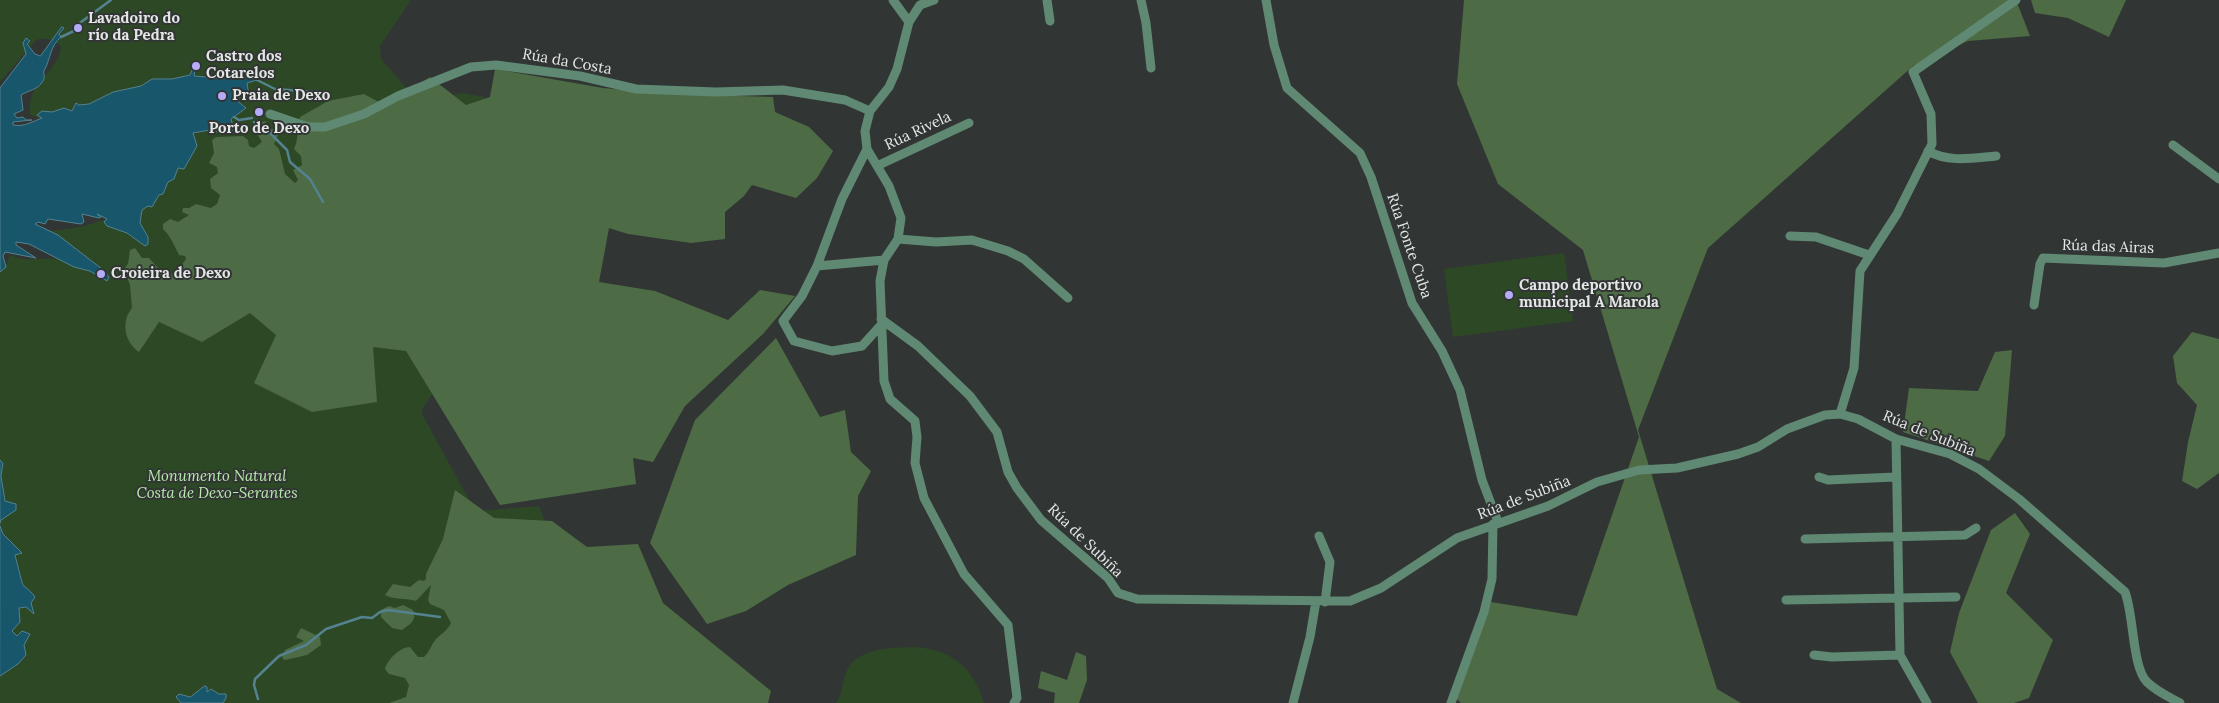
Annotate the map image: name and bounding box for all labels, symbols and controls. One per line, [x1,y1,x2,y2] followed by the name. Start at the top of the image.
[88,10,180,45] place label: Lavadoiro do río da Pedra
[72,22,84,34] marker: Lavadoiro do río da Pedra
[521,45,613,79] street label: Rúa da Costa
[206,48,282,83] place label: Castro dos Cotarelos
[190,60,202,72] marker: Castro dos Cotarelos
[232,87,330,105] place label: Praia de Dexo
[216,90,228,102] marker: Praia de Dexo
[253,106,265,118] marker: Porto de Dexo
[882,108,954,154] street label: Rúa Rivela
[209,120,309,138] place label: Porto de Dexo
[1383,191,1435,301] street label: Rúa Fonte Cuba
[2062,236,2154,258] street label: Rúa das Airas
[111,265,231,283] place label: Croieira de Dexo
[95,268,107,280] marker: Croieira de Dexo
[1519,277,1659,312] place label: Campo deportivo municipal A Marola
[1503,289,1515,301] marker: Campo deportivo municipal A Marola
[1880,407,1978,461] street label: Rúa de Subiña
[136,468,298,503] park label: Monumento Natural Costa de Dexo-Serantes
[1475,472,1573,524] street label: Rúa de Subiña
[1043,500,1127,582] street label: Rúa de Subiña

